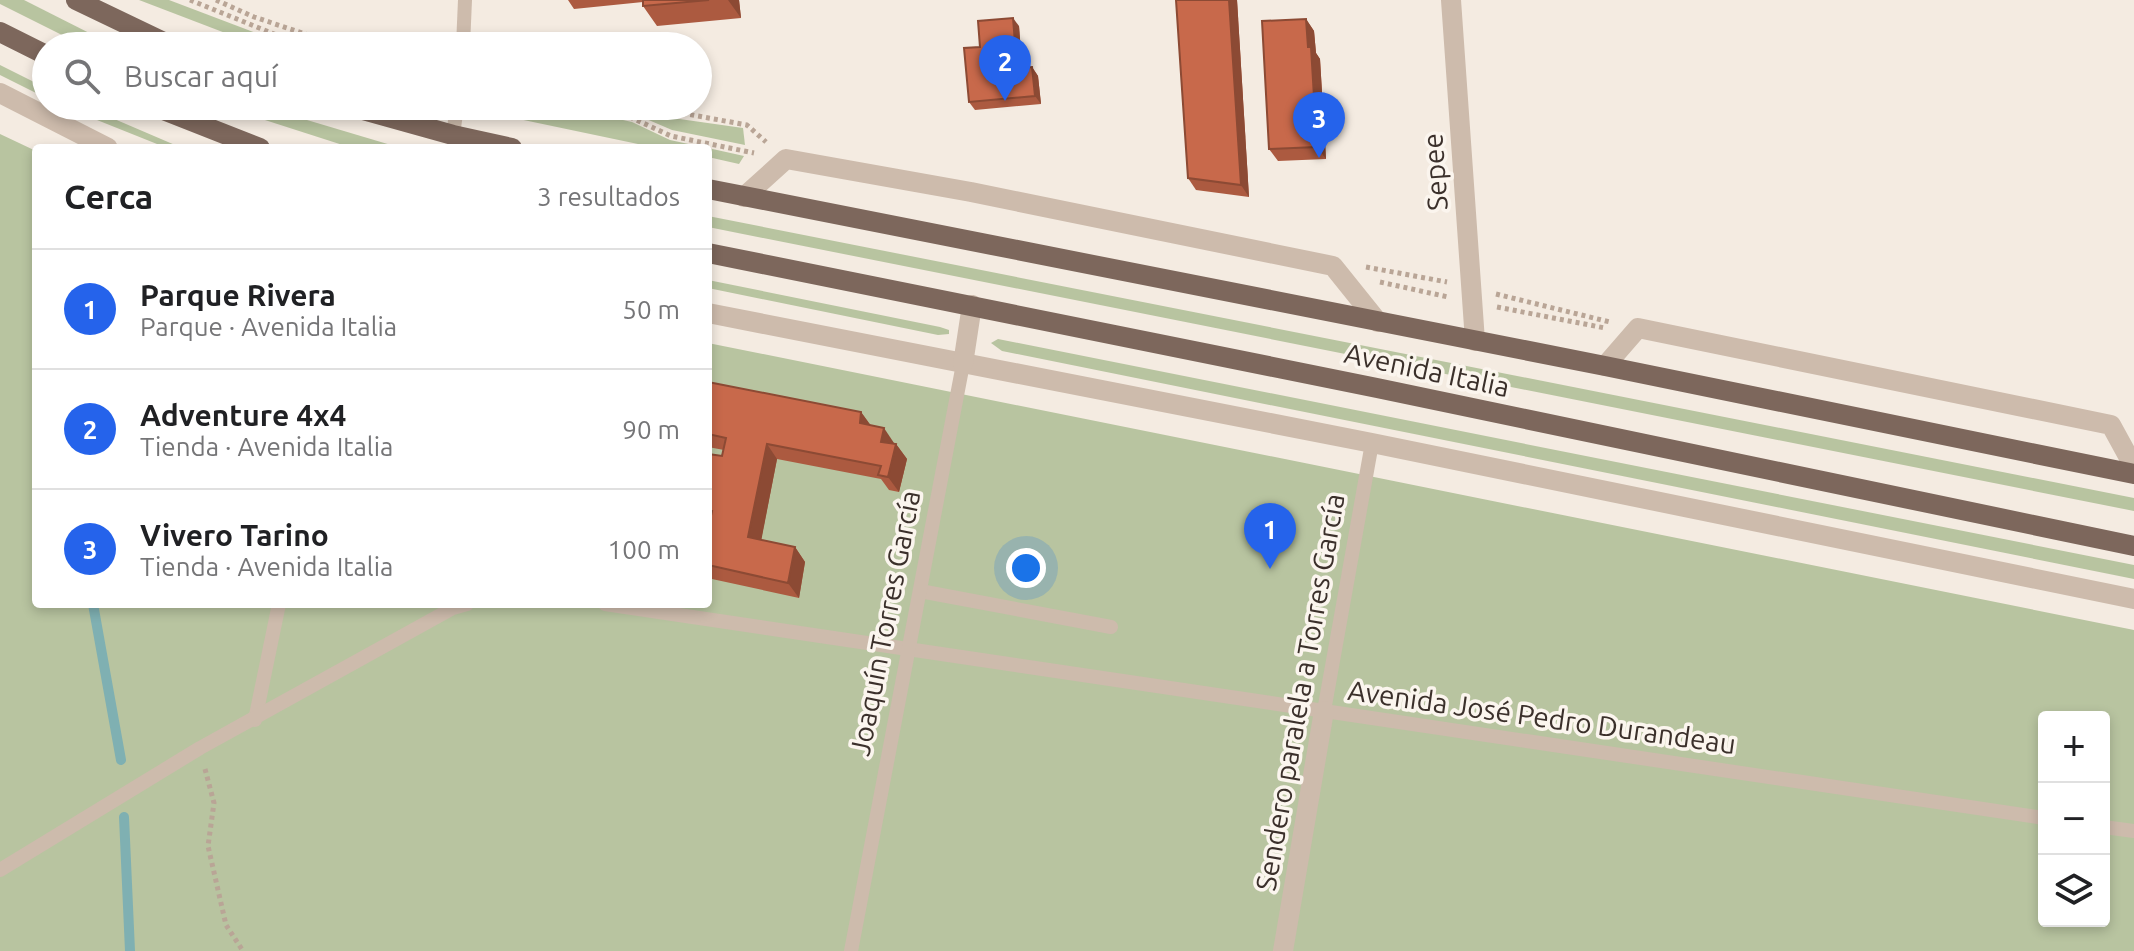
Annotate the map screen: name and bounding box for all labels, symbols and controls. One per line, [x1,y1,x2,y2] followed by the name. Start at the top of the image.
[32,32,712,120] search box
[979,35,1031,101] pin: 2
[60,54,104,98] icon: search
[124,59,278,93] text: Buscar aquí
[1293,92,1345,158] pin: 3
[1416,132,1453,212] street label: Sepee
[64,177,153,215] text: Cerca
[537,182,680,211] text: 3 resultados
[140,278,336,312] text: Parque Rivera
[83,295,97,324] text: 1
[622,295,680,324] text: 50 m
[140,312,397,341] text: Parque · Avenida Italia
[1342,337,1512,402] street label: Avenida Italia
[140,398,346,432] text: Adventure 4x4
[83,415,97,444] text: 2
[622,415,680,444] text: 90 m
[140,432,393,461] text: Tienda · Avenida Italia
[844,488,925,758] street label: Joaquín Torres García
[1249,491,1350,893] street label: Sendero paralela a Torres García
[1244,503,1296,569] pin: 1
[140,518,329,552] text: Vivero Tarino
[83,535,97,564] text: 3
[608,535,680,564] text: 100 m
[1006,548,1046,588] your location
[140,552,393,581] text: Tienda · Avenida Italia
[1346,674,1738,759] street label: Avenida José Pedro Durandeau
[2038,711,2110,927] map controls
[2038,711,2110,783] button: +
[2038,783,2110,855] button: −
[2038,855,2110,927] button: layers

